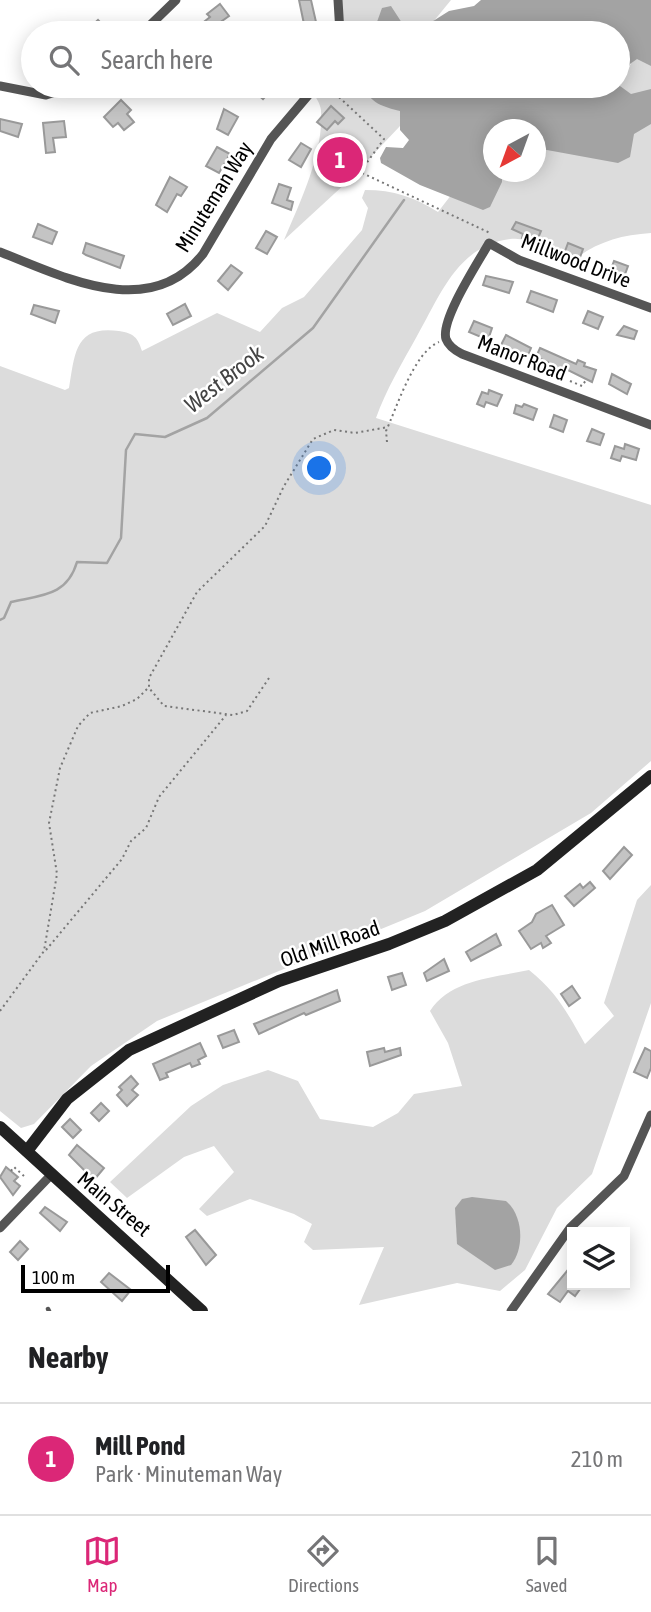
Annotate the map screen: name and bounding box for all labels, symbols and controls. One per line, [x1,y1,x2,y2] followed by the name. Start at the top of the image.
[21,21,630,98] search box
[45,41,83,79] icon: search
[101,45,213,75] text: Search here
[483,119,546,182] north arrow
[317,134,363,186] pin: 1
[170,137,257,256] street label: Minuteman Way
[518,228,635,292] street label: Millwood Drive
[475,329,570,385] street label: Manor Road
[179,340,269,418] water label: West Brook
[302,451,336,485] your location
[277,915,382,971] street label: Old Mill Road
[73,1166,156,1241] street label: Main Street
[567,1227,630,1290] map controls
[567,1227,630,1290] button: layers
[21,1262,170,1294] scale bar
[32,1266,75,1288] text: 100 m
[28,1340,108,1374] text: Nearby
[95,1431,185,1461] text: Mill Pond
[46,1446,56,1472] text: 1
[571,1446,623,1472] text: 210 m
[95,1461,282,1487] text: Park · Minuteman Way
[83,1532,121,1596] tab: Map
[288,1532,359,1596] tab: Directions
[526,1532,568,1596] tab: Saved

